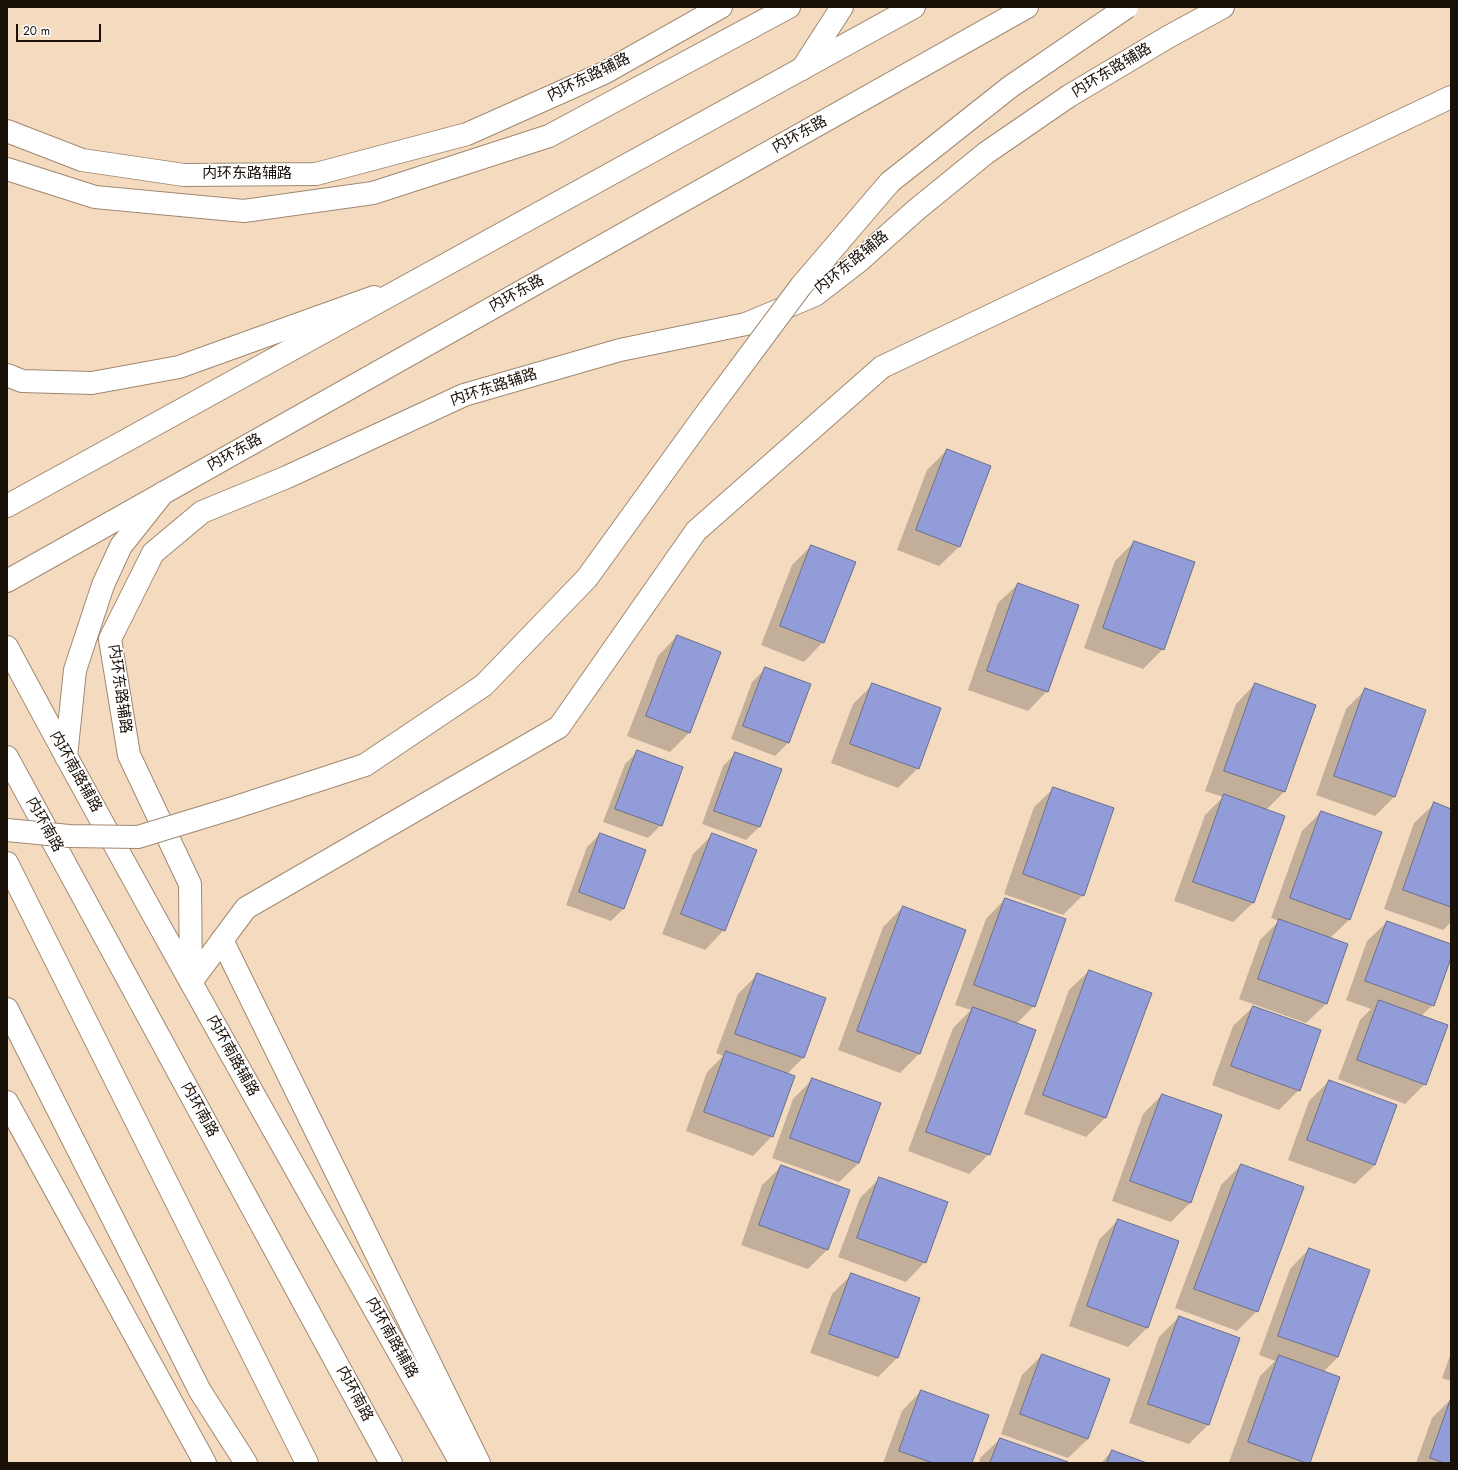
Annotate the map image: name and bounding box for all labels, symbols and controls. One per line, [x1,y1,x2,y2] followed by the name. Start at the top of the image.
[18,16,103,42] scale bar
[23,22,50,40] text: 20 m
[1069,40,1155,102] street label: 内环东路辅路
[545,50,633,106] street label: 内环东路辅路
[769,113,831,157] street label: 内环东路
[202,165,292,183] street label: 内环东路辅路
[811,228,893,298] street label: 内环东路辅路
[486,272,548,316] street label: 内环东路
[448,366,540,410] street label: 内环东路辅路
[204,431,266,475] street label: 内环东路
[104,643,134,735] street label: 内环东路辅路
[45,728,105,816] street label: 内环南路辅路
[22,794,66,856] street label: 内环南路
[202,1012,262,1100] street label: 内环南路辅路
[177,1079,221,1141] street label: 内环南路
[361,1294,421,1382] street label: 内环南路辅路
[332,1363,376,1425] street label: 内环南路

